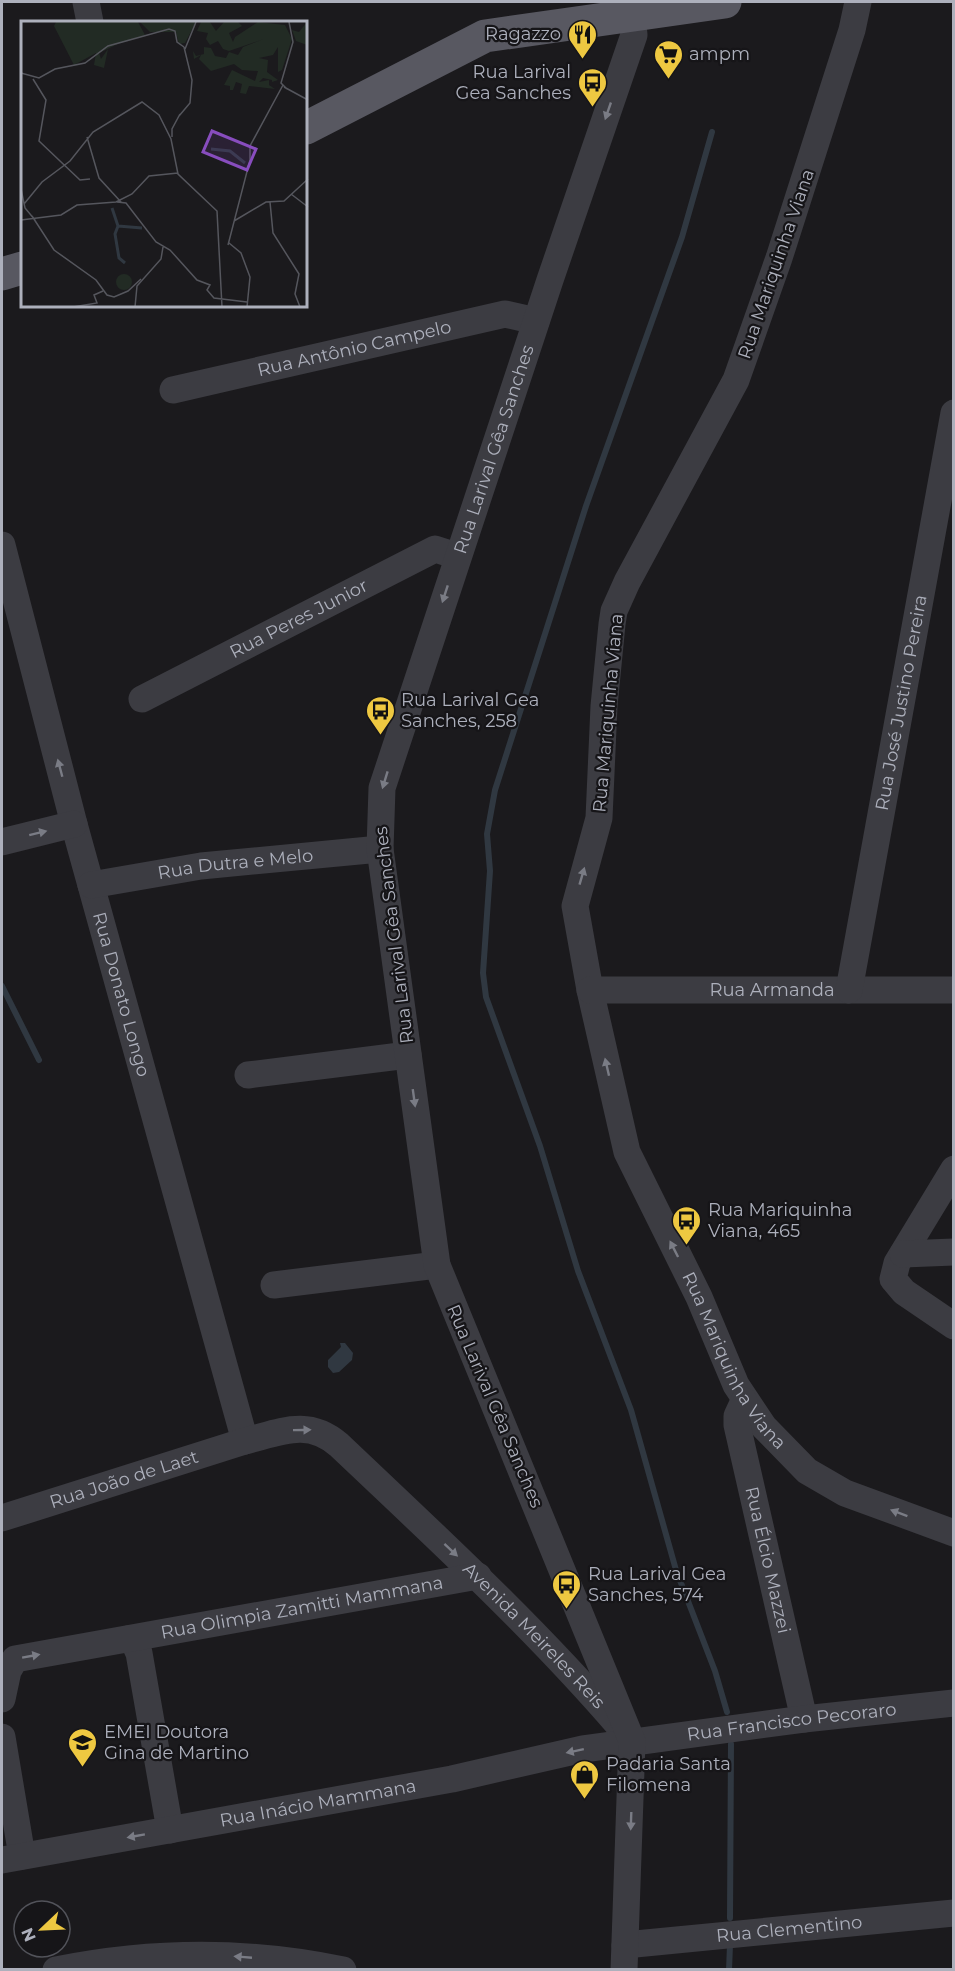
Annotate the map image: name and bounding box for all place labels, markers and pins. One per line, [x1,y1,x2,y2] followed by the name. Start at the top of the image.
[566,18,598,60] restaurant icon: Ragazzo
[485,23,561,45] place label: Ragazzo
[652,38,684,80] supermarket icon: ampm
[689,43,750,65] place label: ampm
[455,61,571,104] place label: Rua Larival Gea Sanches
[576,66,608,108] bus stop icon: Rua Larival Gea Sanches
[401,689,539,732] place label: Rua Larival Gea Sanches, 258
[364,694,396,736] bus stop icon: Rua Larival Gea Sanches, 258
[708,1199,852,1242] place label: Rua Mariquinha Viana, 465
[671,1204,703,1246] bus stop icon: Rua Mariquinha Viana, 465
[588,1563,726,1606] place label: Rua Larival Gea Sanches, 574
[551,1568,583,1610] bus stop icon: Rua Larival Gea Sanches, 574
[104,1721,249,1764] place label: EMEI Doutora Gina de Martino
[67,1726,99,1768] school or university icon: EMEI Doutora Gina de Martino
[606,1753,731,1796] place label: Padaria Santa Filomena
[569,1758,601,1800] shop icon: Padaria Santa Filomena

